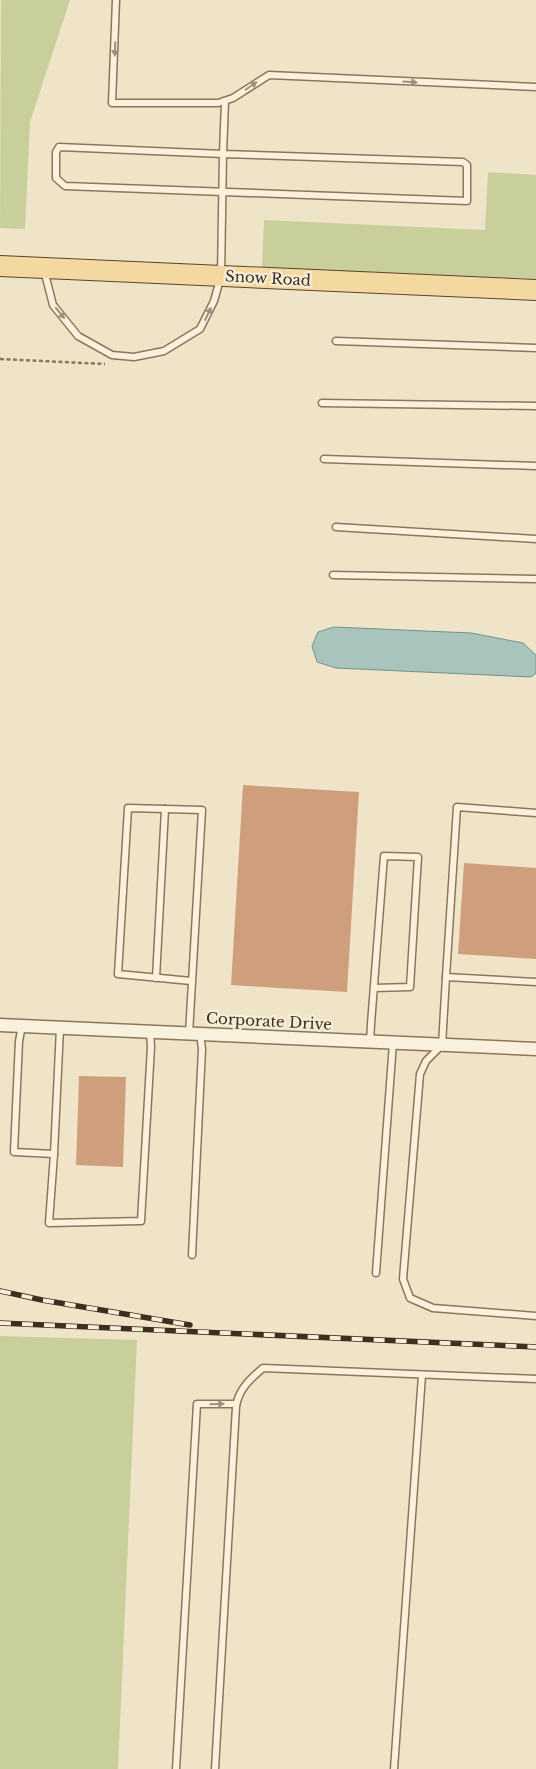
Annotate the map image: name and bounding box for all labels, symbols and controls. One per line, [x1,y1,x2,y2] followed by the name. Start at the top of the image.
[110,41,118,57] one-way arrow
[402,78,418,86] one-way arrow
[244,81,258,91] one-way arrow
[225,266,311,290] street label: Snow Road
[54,307,65,320] one-way arrow
[204,307,212,321] one-way arrow
[206,1008,332,1034] street label: Corporate Drive
[209,1400,225,1408] one-way arrow

